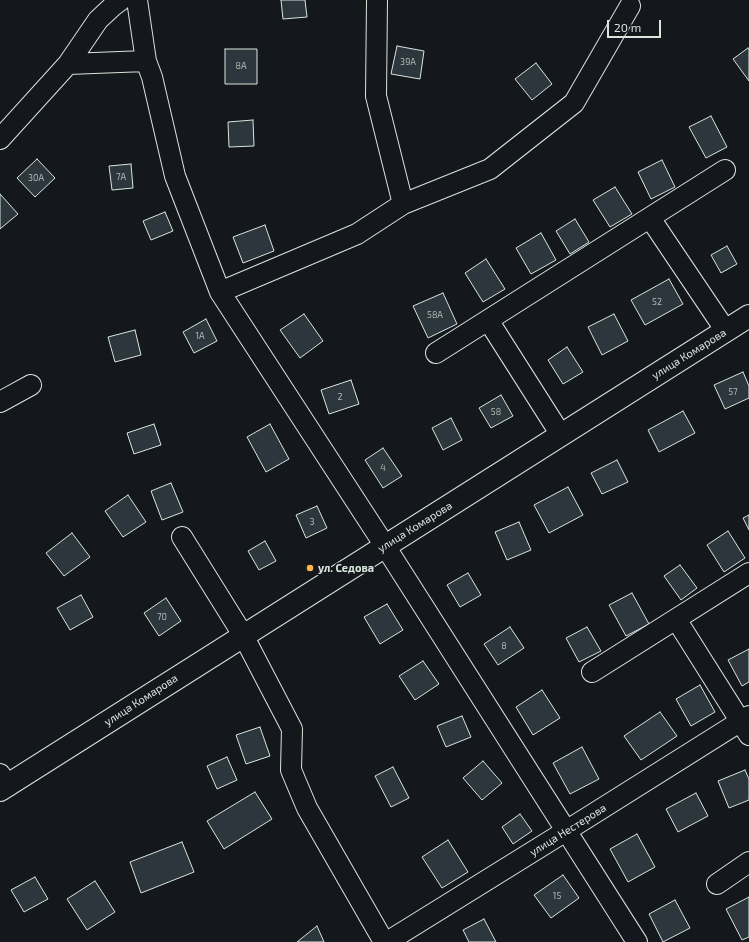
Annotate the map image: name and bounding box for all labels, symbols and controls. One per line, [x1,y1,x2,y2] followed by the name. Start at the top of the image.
[609,12,663,38] scale bar
[614,20,641,34] text: 20 m
[400,57,416,67] house number: 39А
[235,61,247,71] house number: 8А
[116,172,126,182] house number: 7А
[28,173,44,183] house number: 30А
[652,297,662,307] house number: 52
[427,310,443,320] house number: 58А
[649,326,729,382] street label: улица Комарова
[195,331,205,341] house number: 1А
[728,387,738,397] house number: 57
[337,392,343,402] house number: 2
[491,407,501,417] house number: 58
[380,463,386,473] house number: 4
[375,499,455,555] street label: улица Комарова
[309,517,315,527] house number: 3
[318,561,374,575] place label: ул. Седова
[305,563,315,573] marker: ул. Седова
[157,612,167,622] house number: 70
[501,641,507,651] house number: 8
[102,671,180,729] street label: улица Комарова
[527,801,609,859] street label: улица Нестерова
[553,891,561,901] house number: 15

